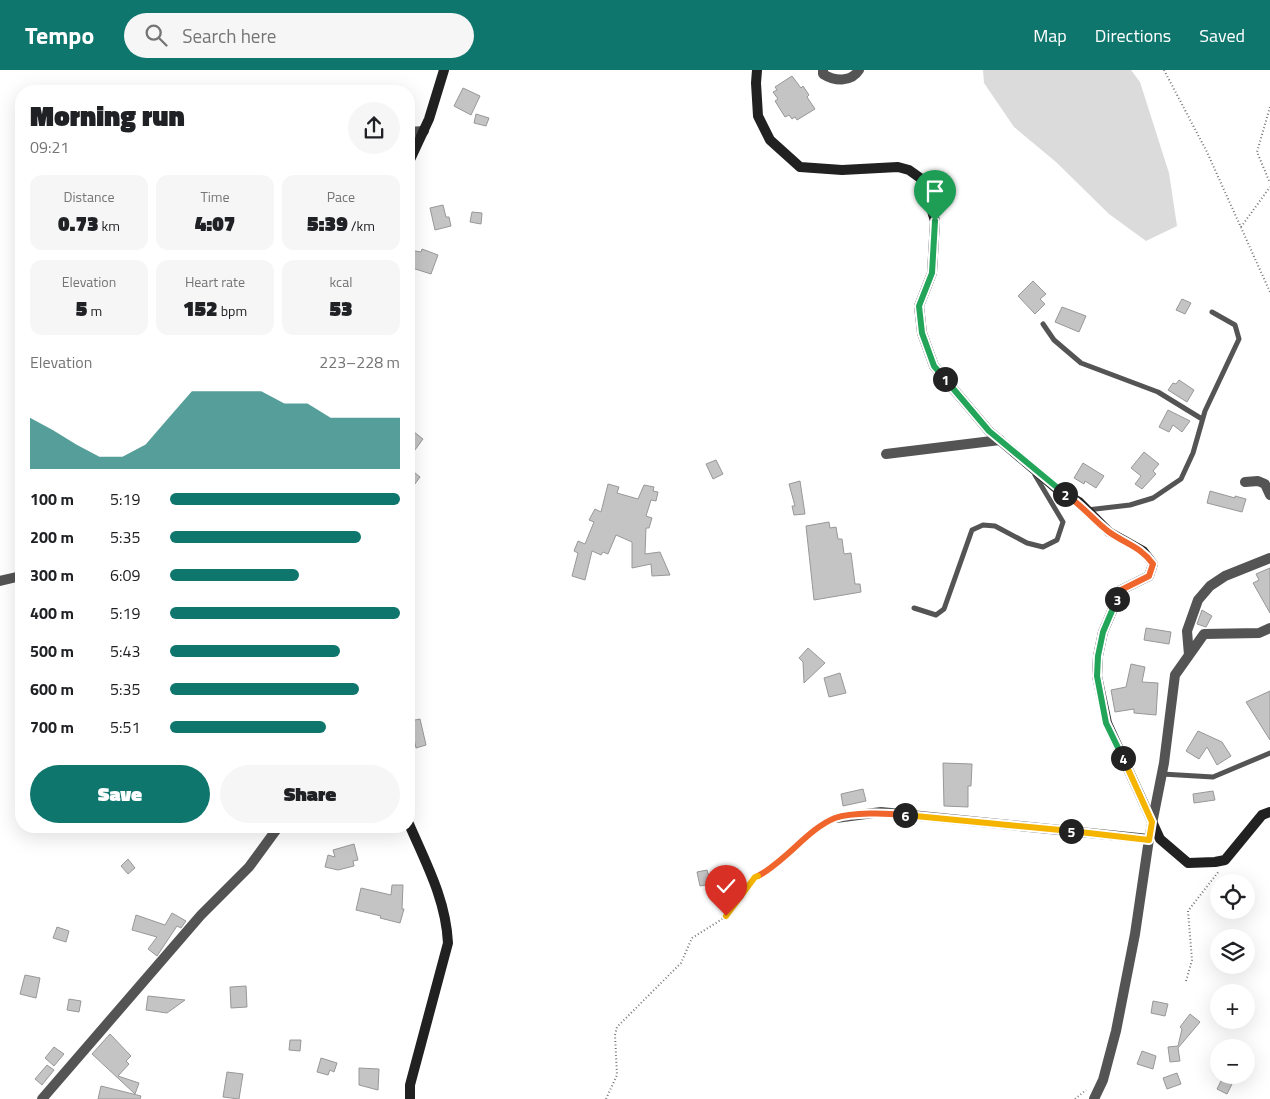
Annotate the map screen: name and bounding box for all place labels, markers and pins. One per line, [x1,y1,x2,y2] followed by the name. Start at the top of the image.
[914,170,956,221] pin
[932,366,958,392] pin: 1
[1052,482,1078,506] pin: 2
[1104,586,1130,612] pin: 3
[1110,746,1136,770] pin: 4
[892,802,918,828] pin: 6
[1058,818,1084,844] pin: 5
[705,865,747,916] pin

